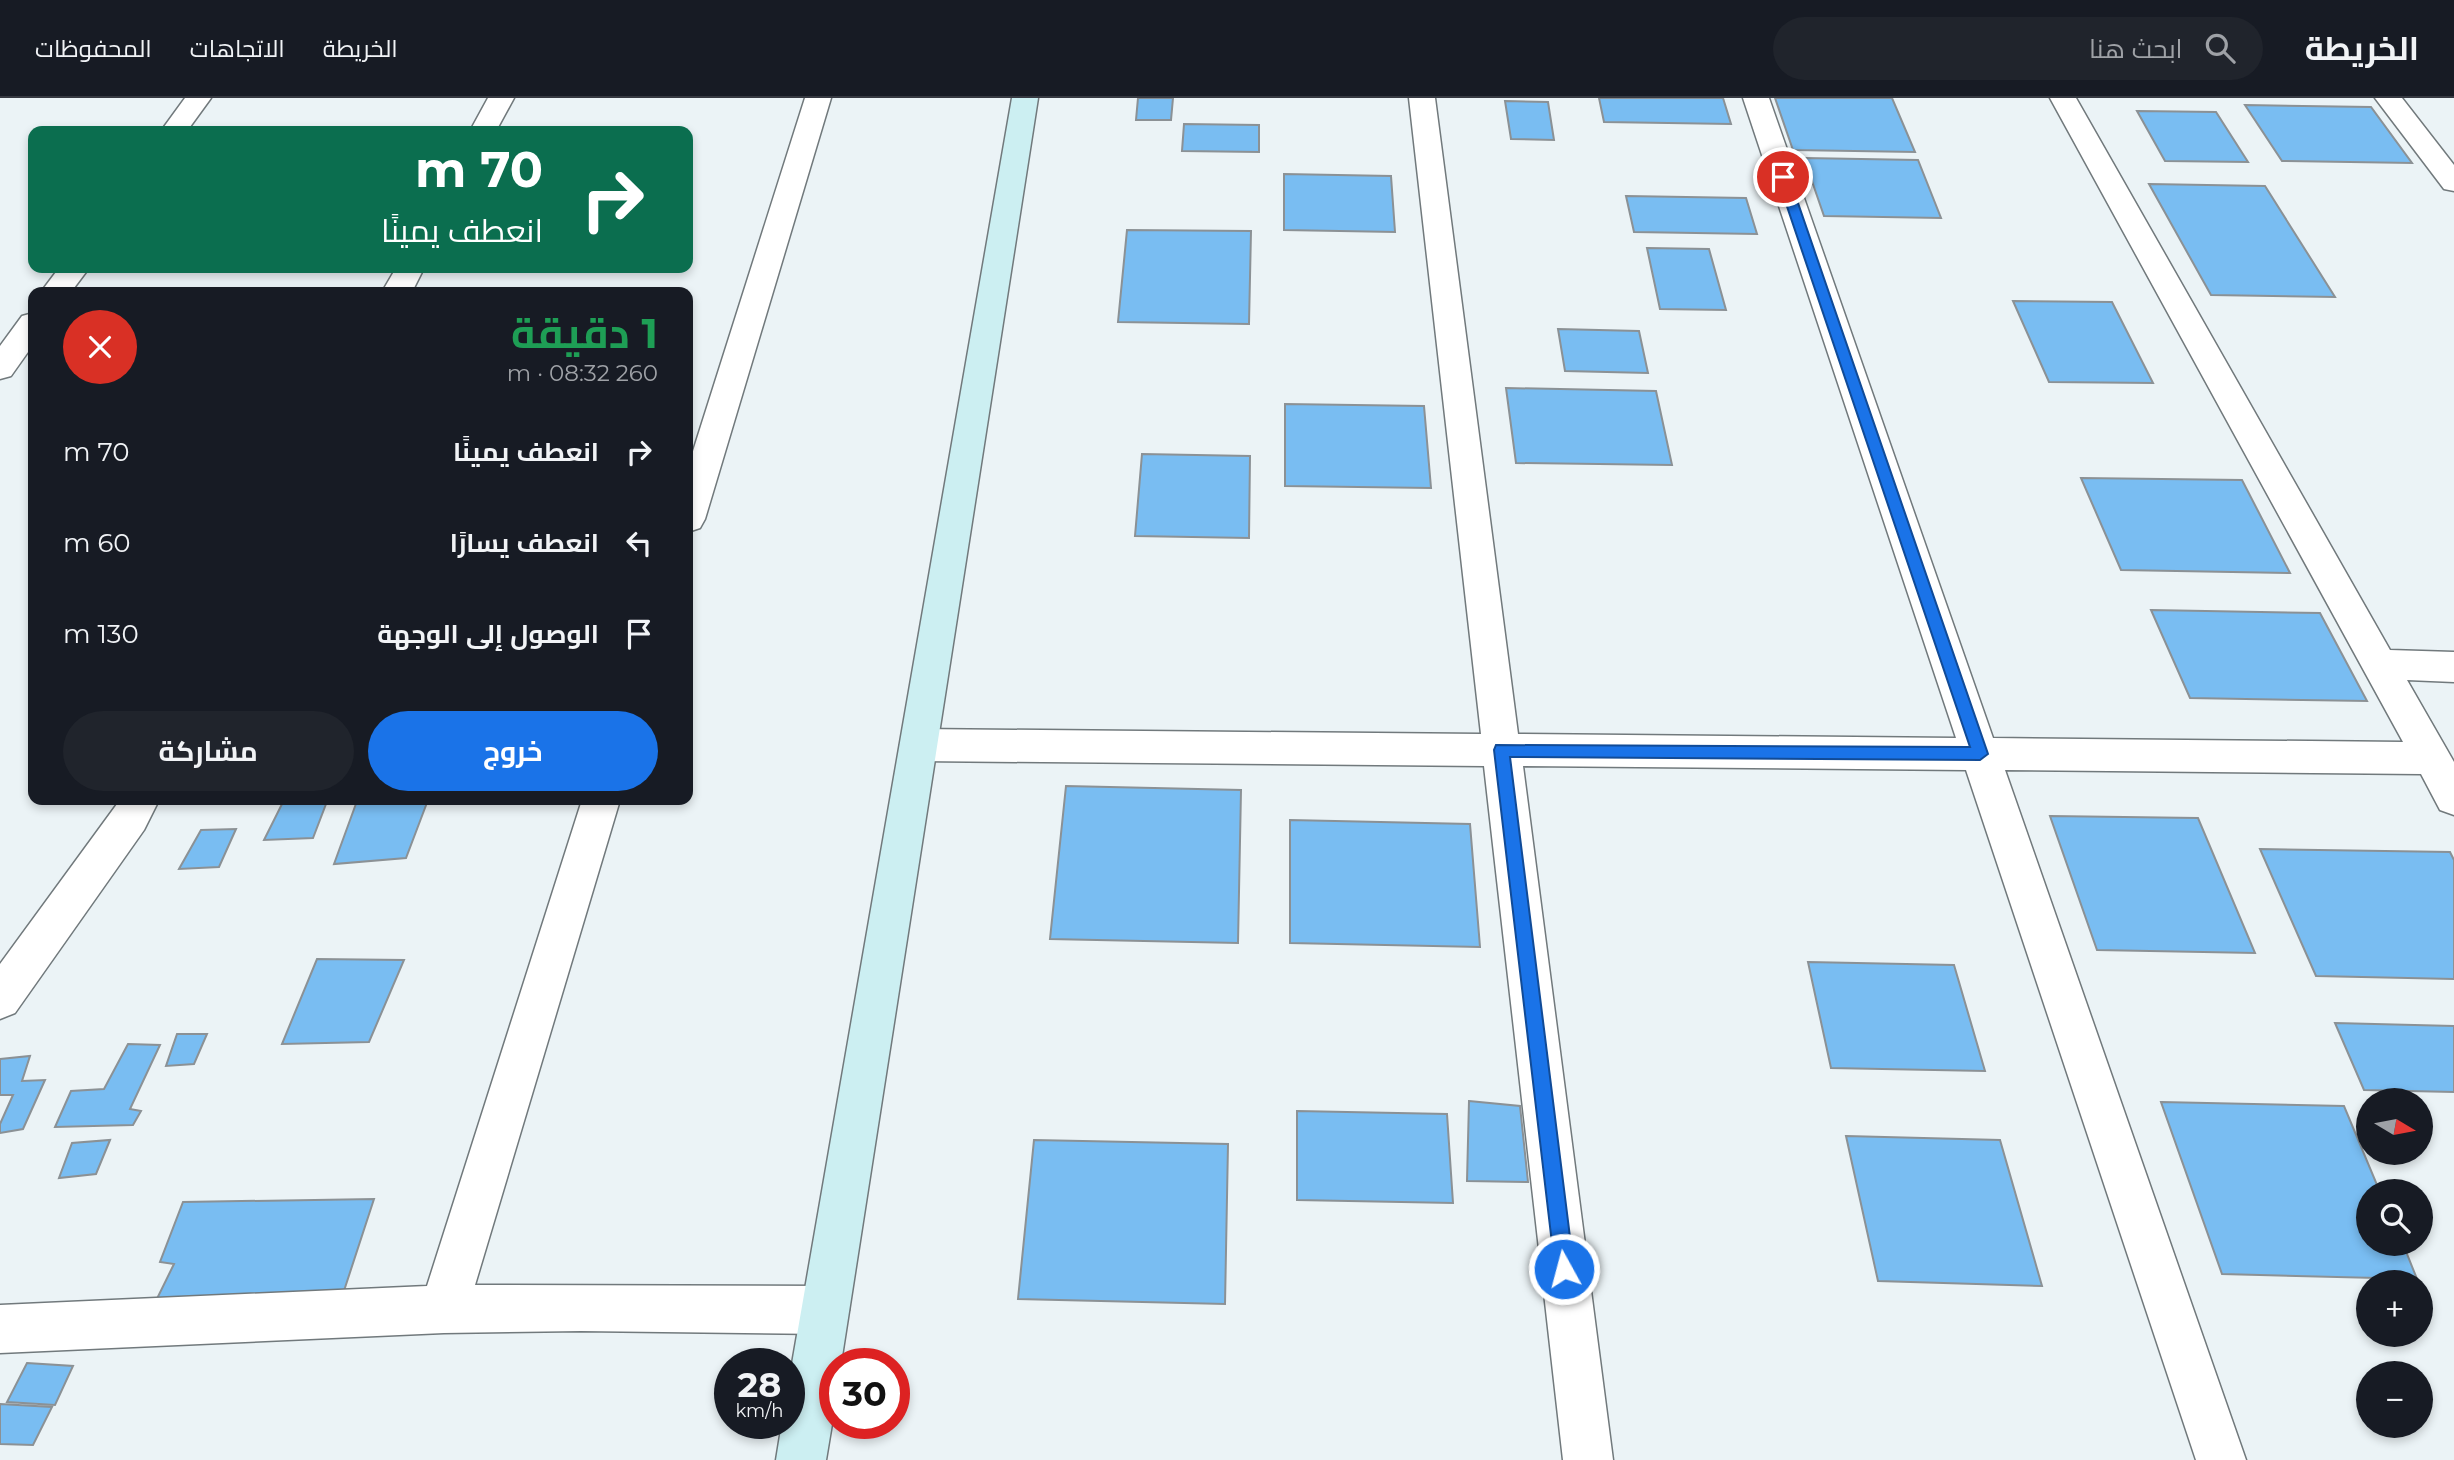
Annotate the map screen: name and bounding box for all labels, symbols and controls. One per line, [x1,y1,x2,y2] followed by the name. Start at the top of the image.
[1773,17,2263,80] search box
[2305,28,2419,68] text: الخريطة
[2201,29,2239,67] icon: search
[2089,33,2183,65] text: ابحث هنا
[35,34,152,63] text: المحفوظات
[190,34,285,63] text: الاتجاهات
[323,34,398,63] text: الخريطة
[415,140,543,199] text: 70 m
[1753,147,1813,207] pin
[567,154,658,245] icon: right
[1764,158,1802,196] icon: arrive
[381,211,543,250] text: انعطف يمينًا
[511,307,658,359] text: 1 دقيقة
[63,310,137,384] button: close
[507,359,658,387] text: 260 m · 08:32
[620,433,658,471] icon: right
[63,436,129,468] text: 70 m
[453,436,599,468] text: انعطف يمينًا
[620,524,658,562] icon: left
[63,527,130,559] text: 60 m
[450,527,599,559] text: انعطف يسارًا
[620,615,658,653] icon: arrive
[63,618,139,650] text: 130 m
[377,618,599,650] text: الوصول إلى الوجهة
[63,711,354,791] button: مشاركة
[368,711,658,791] button: خروج
[2356,1088,2432,1166] north arrow
[2356,1088,2433,1438] map controls
[2356,1179,2433,1256] button: search
[1527,1232,1601,1306] position arrow
[2356,1270,2433,1347] button: +
[819,1348,910,1439] speed limit sign: 30
[2356,1361,2433,1438] button: −
[738,1363,781,1406] text: 28
[735,1400,784,1422] text: km/h

